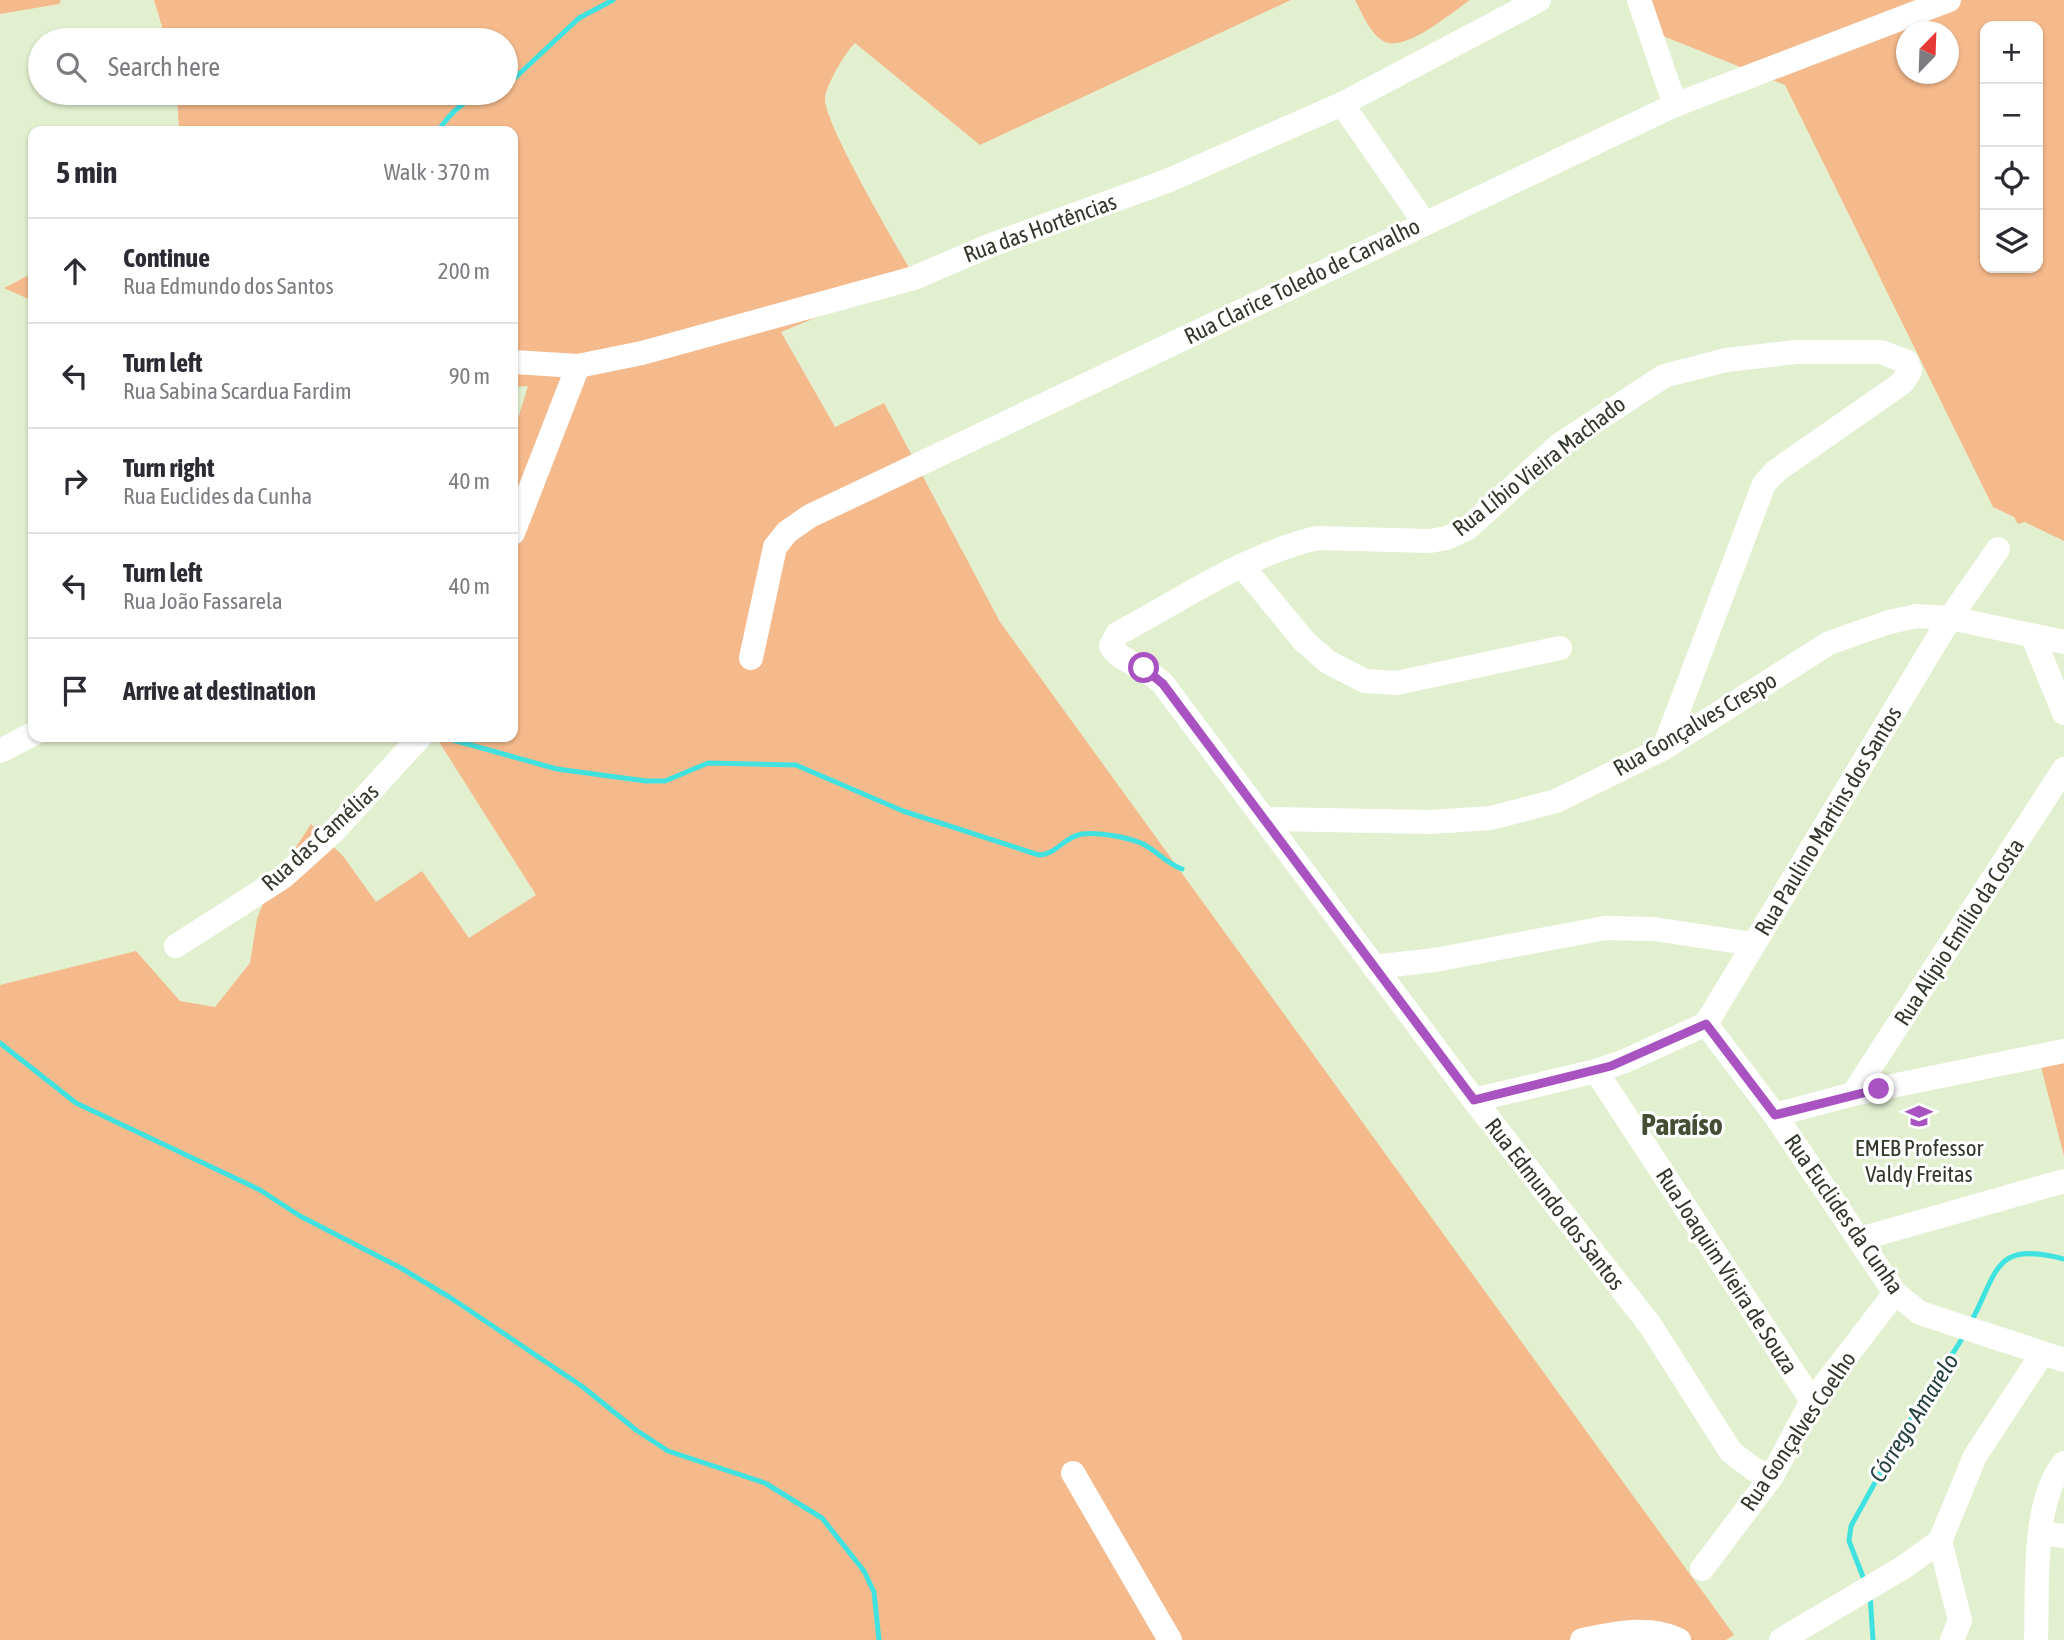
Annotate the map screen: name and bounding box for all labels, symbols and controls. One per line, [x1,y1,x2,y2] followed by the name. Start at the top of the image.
[1896,21,1959,84] north arrow
[1980,21,2043,273] map controls
[1980,21,2043,84] button: +
[28,28,518,105] search box
[52,48,90,86] icon: search
[108,52,220,82] text: Search here
[1980,84,2043,147] button: −
[1980,147,2043,210] button: locate
[56,155,117,189] text: 5 min
[384,159,490,185] text: Walk · 370 m
[960,188,1120,268] street label: Rua das Hortências
[1980,210,2043,273] button: layers
[1180,213,1424,349] street label: Rua Clarice Toledo de Carvalho
[123,243,210,273] text: Continue
[56,252,94,290] icon: ahead
[438,258,490,284] text: 200 m
[123,273,334,299] text: Rua Edmundo dos Santos
[123,348,203,378] text: Turn left
[56,357,94,395] icon: left
[449,363,490,389] text: 90 m
[123,378,352,404] text: Rua Sabina Scardua Fardim
[1448,391,1630,541] street label: Rua Líbio Vieira Machado
[123,453,214,483] text: Turn right
[56,462,94,500] icon: right
[449,468,490,494] text: 40 m
[123,483,312,509] text: Rua Euclides da Cunha
[123,558,203,588] text: Turn left
[56,567,94,605] icon: left
[449,573,490,599] text: 40 m
[123,588,283,614] text: Rua João Fassarela
[1128,652,1159,683] route start
[1609,667,1781,781] street label: Rua Gonçalves Crespo
[56,672,94,710] icon: arrive
[123,676,316,706] text: Arrive at destination
[1749,702,1907,940] street label: Rua Paulino Martins dos Santos
[256,778,384,896] street label: Rua das Camélias
[1889,834,2029,1030] street label: Rua Alípio Emílio da Costa
[1863,1073,1894,1104] route end
[1904,1101,1934,1131] school or university icon: EMEB Professor Valdy Freitas
[1641,1107,1723,1141] district label: Paraíso
[1480,1113,1630,1295] street label: Rua Edmundo dos Santos
[1779,1129,1909,1299] street label: Rua Euclides da Cunha
[1855,1135,1984,1187] place label: EMEB Professor Valdy Freitas
[1651,1163,1803,1379] street label: Rua Joaquim Vieira de Souza
[1735,1347,1861,1515] street label: Rua Gonçalves Coelho
[1863,1349,1964,1487] water label: Córrego Amarelo

